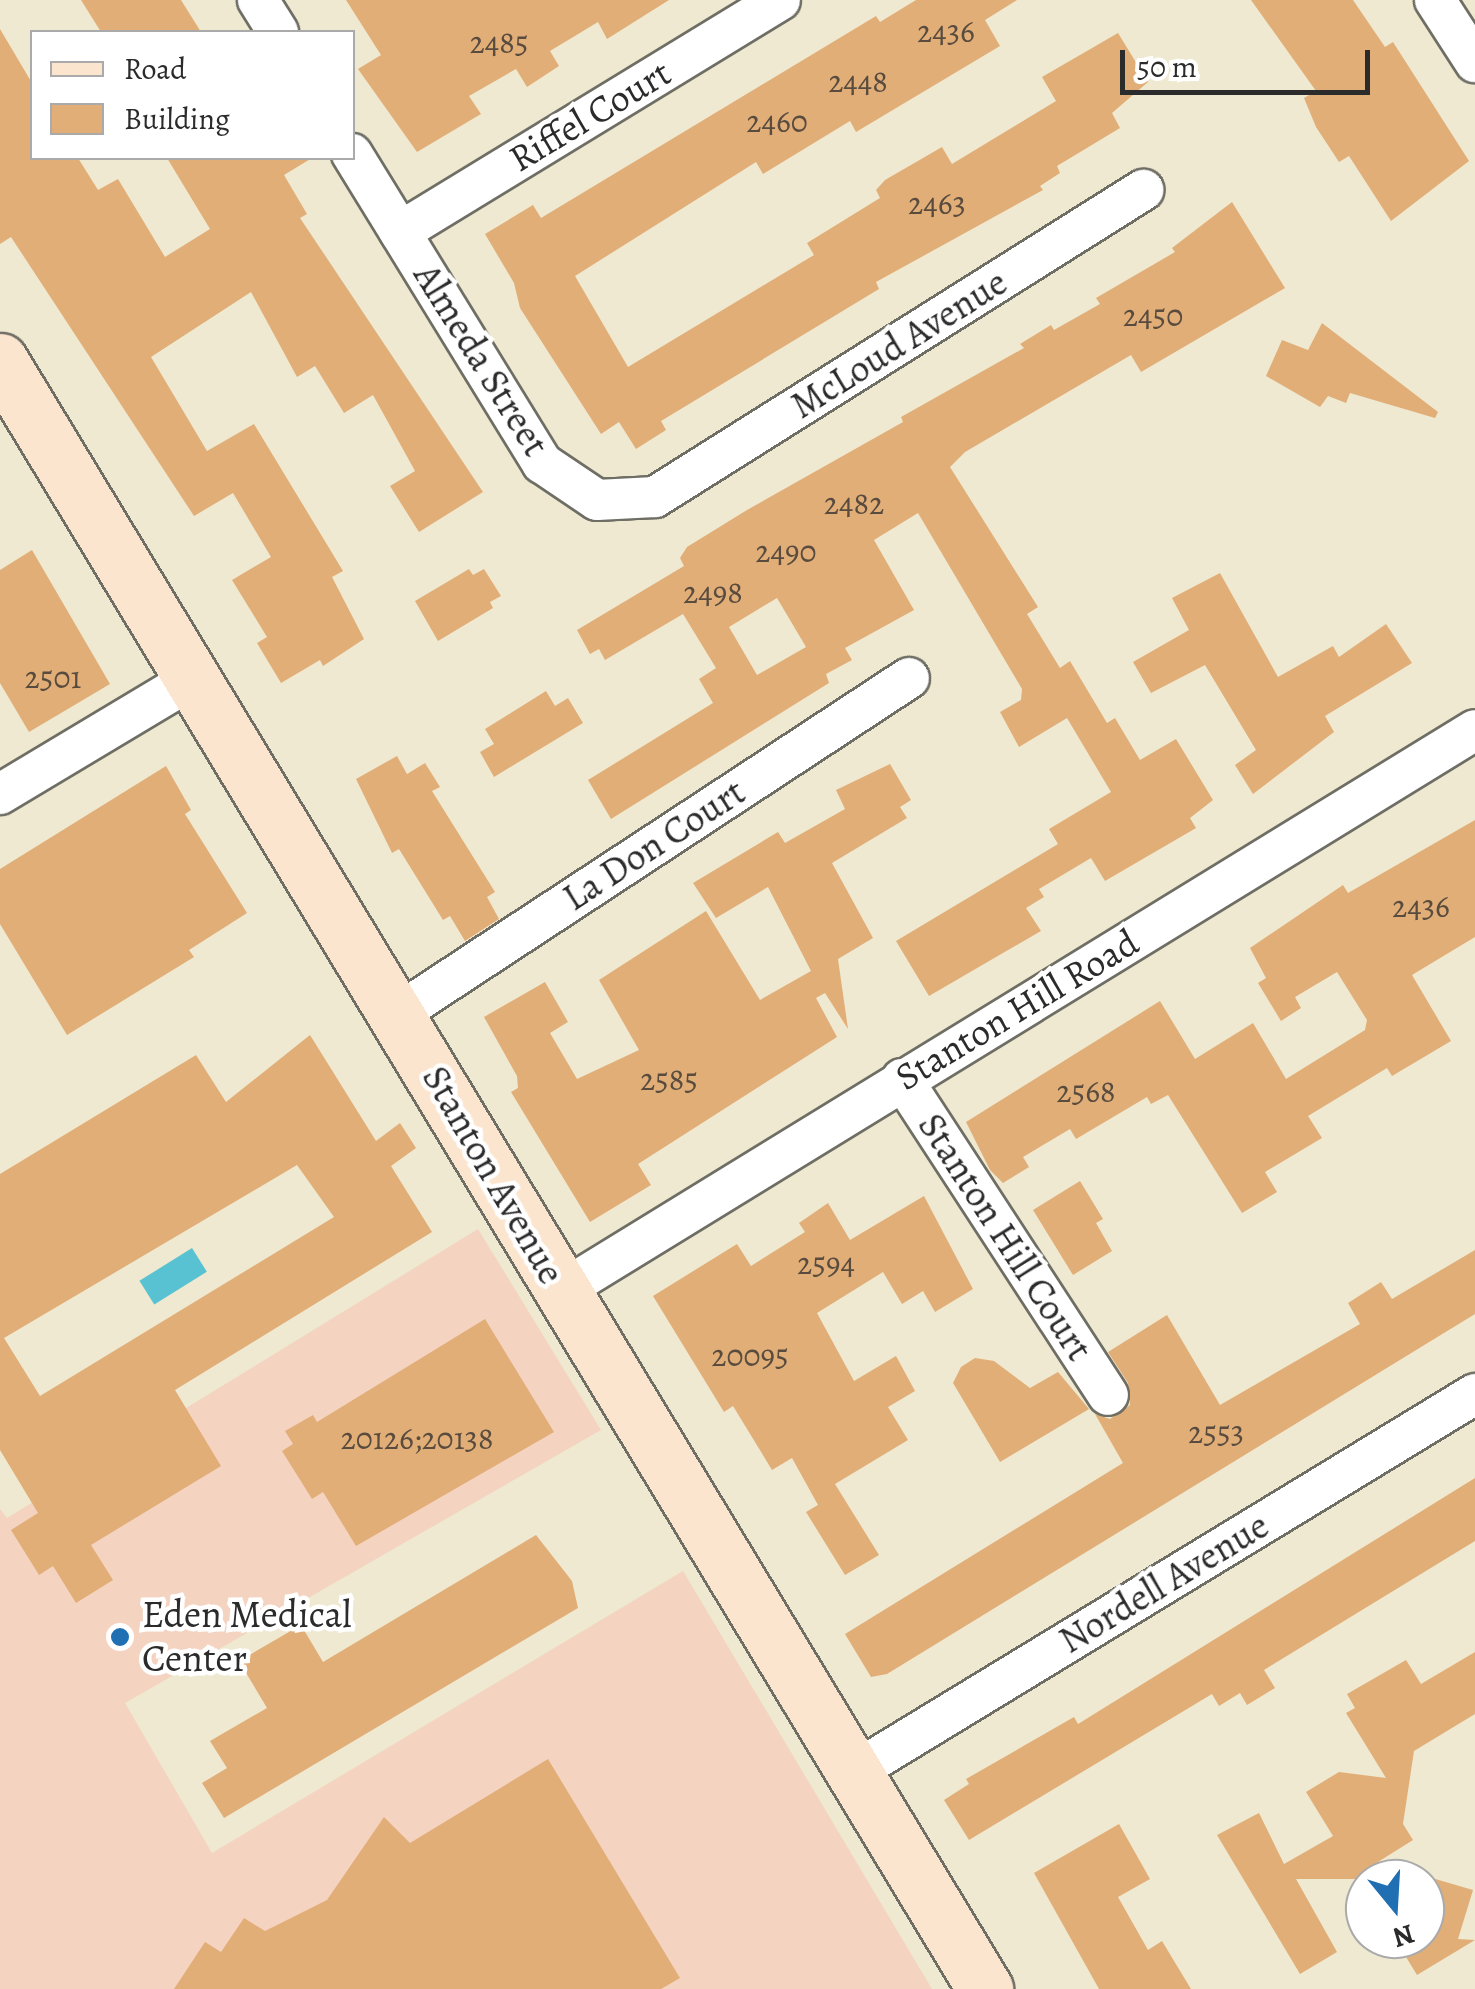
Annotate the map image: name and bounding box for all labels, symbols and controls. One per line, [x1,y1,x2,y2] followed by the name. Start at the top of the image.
[917,12,975,50] house number: 2436
[470,23,528,61] house number: 2485
[30,30,355,160] legend
[1125,30,1375,92] scale bar
[1137,47,1197,87] text: 50 m
[124,49,186,89] text: Road
[501,50,679,182] street label: Riffel Court
[828,62,888,100] house number: 2448
[124,99,230,139] text: Building
[746,102,808,140] house number: 2460
[908,184,966,222] house number: 2463
[404,255,558,465] street label: Almeda Street
[783,259,1015,429] street label: McLoud Avenue
[1123,296,1183,334] house number: 2450
[824,484,884,522] house number: 2482
[755,532,817,570] house number: 2490
[683,573,743,611] house number: 2498
[25,658,81,696] house number: 2501
[554,769,754,921] street label: La Don Court
[1392,887,1450,925] house number: 2436
[887,920,1147,1100] street label: Stanton Hill Road
[412,1058,574,1292] street label: Stanton Avenue
[640,1060,698,1098] house number: 2585
[1056,1072,1116,1110] house number: 2568
[908,1105,1102,1369] street label: Stanton Hill Court
[797,1244,855,1282] house number: 2594
[711,1336,789,1374] house number: 20095
[1188,1413,1244,1451] house number: 2553
[341,1419,493,1457] house number: 20126;20138
[1051,1503,1277,1663] street label: Nordell Avenue
[142,1592,352,1682] place label: Eden Medical Center
[107,1624,133,1650] marker: Eden Medical Center
[1345,1859,1445,1959] north arrow
[1388,1914,1419,1957] text: N

